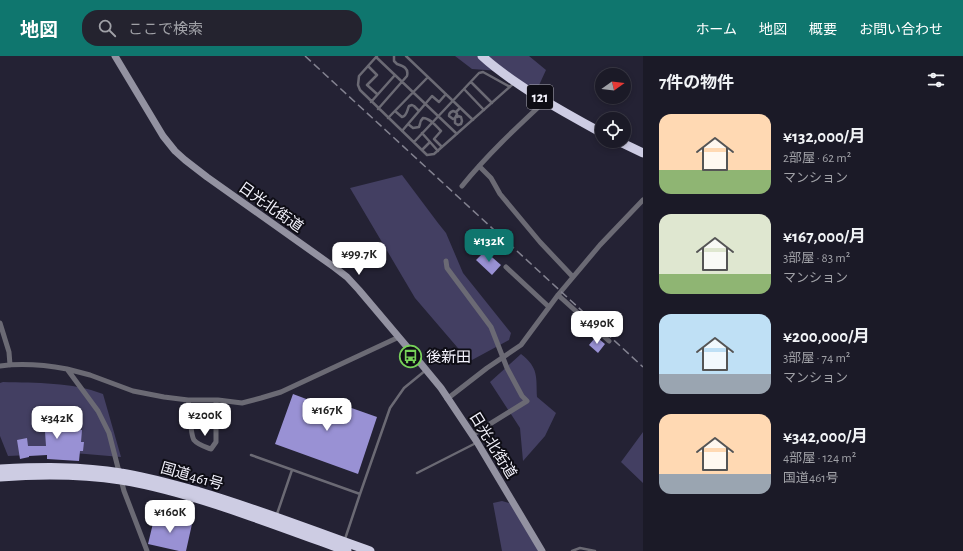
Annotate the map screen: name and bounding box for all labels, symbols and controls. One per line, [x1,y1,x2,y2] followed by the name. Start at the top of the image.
[82,10,362,46] search box
[96,17,118,39] icon: search
[20,21,58,40] text: 地図
[128,22,203,37] text: ここで検索
[695,23,737,37] text: ホーム
[759,23,787,37] text: 地図
[809,23,837,37] text: 概要
[859,23,943,37] text: お問い合わせ
[595,68,631,104] north arrow
[595,68,631,148] map controls
[925,69,947,91] icon: filters
[659,74,734,91] text: 7件の物件
[527,85,553,109] road number: 121
[595,112,631,148] button: locate
[783,128,866,145] text: ¥132,000/月
[691,130,739,178] icon: home
[783,152,851,165] text: 2部屋 · 62 m²
[783,172,848,185] text: マンション
[236,178,307,235] street label: 日光北街道
[783,228,866,245] text: ¥167,000/月
[461,229,517,263] pin: ¥132K
[691,230,739,278] icon: home
[474,235,504,248] text: ¥132K
[326,242,392,276] pin: ¥99.7K
[341,248,377,261] text: ¥99.7K
[783,252,850,265] text: 3部屋 · 83 m²
[783,272,848,285] text: マンション
[569,311,625,345] pin: ¥490K
[580,317,614,330] text: ¥490K
[783,328,870,345] text: ¥200,000/月
[691,330,739,378] icon: home
[397,344,423,370] bus stop icon: 後新田
[426,349,471,365] place label: 後新田
[783,352,850,365] text: 3部屋 · 74 m²
[783,372,848,385] text: マンション
[299,398,355,432] pin: ¥167K
[177,403,233,437] pin: ¥200K
[311,404,343,417] text: ¥167K
[29,406,85,440] pin: ¥342K
[466,408,521,481] street label: 日光北街道
[188,409,222,422] text: ¥200K
[41,412,73,425] text: ¥342K
[783,428,868,445] text: ¥342,000/月
[691,430,739,478] icon: home
[783,452,856,465] text: 4部屋 · 124 m²
[159,459,225,493] street label: 国道461号
[783,472,839,485] text: 国道461号
[142,500,198,534] pin: ¥160K
[154,506,186,519] text: ¥160K

